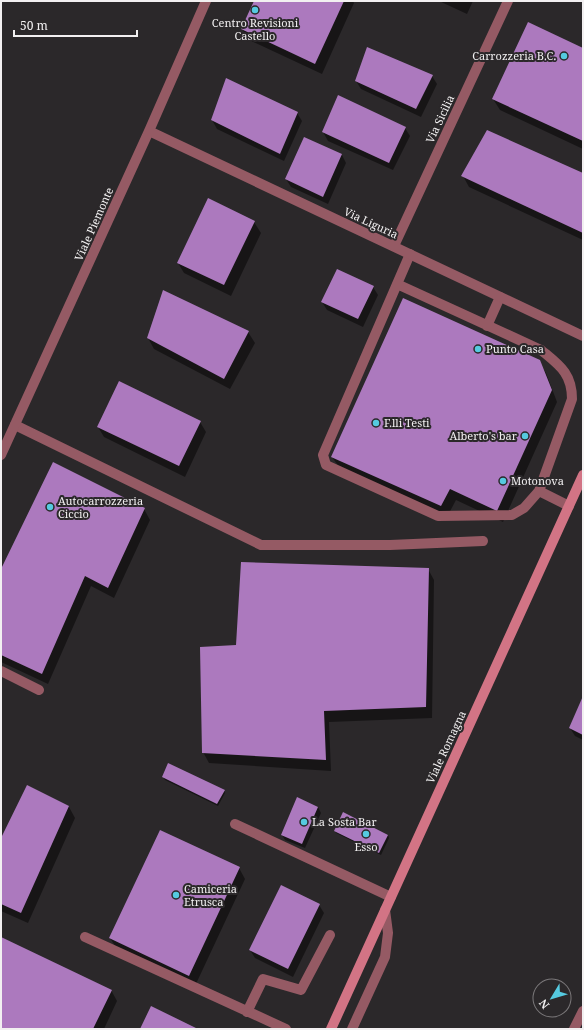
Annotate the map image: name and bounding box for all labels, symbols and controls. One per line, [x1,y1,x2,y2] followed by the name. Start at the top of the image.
[250,5,260,15] marker: Centro Revisioni Castello
[14,12,137,38] scale bar
[212,15,299,43] place label: Centro Revisioni Castello
[20,17,48,34] text: 50 m
[472,48,556,63] place label: Carrozzeria B.C.
[559,51,569,61] marker: Carrozzeria B.C.
[422,92,457,145] street label: Via Sicilia
[71,185,116,263] street label: Viale Piemonte
[342,203,401,242] street label: Via Liguria
[486,341,544,356] place label: Punto Casa
[473,344,483,354] marker: Punto Casa
[384,415,430,430] place label: F.lli Testi
[371,418,381,428] marker: F.lli Testi
[449,428,518,443] place label: Alberto's bar
[520,431,530,441] marker: Alberto's bar
[511,473,564,488] place label: Motonova
[498,476,508,486] marker: Motonova
[58,493,143,521] place label: Autocarrozzeria Ciccio
[45,502,55,512] marker: Autocarrozzeria Ciccio
[422,708,469,786] street label: Viale Romagna
[312,814,378,829] place label: La Sosta Bar
[299,817,309,827] marker: La Sosta Bar
[361,829,371,839] marker: Esso
[354,839,378,854] place label: Esso
[184,881,237,909] place label: Camiceria Etrusca
[171,890,181,900] marker: Camiceria Etrusca
[532,978,572,1018] north arrow
[535,996,552,1012] text: N

